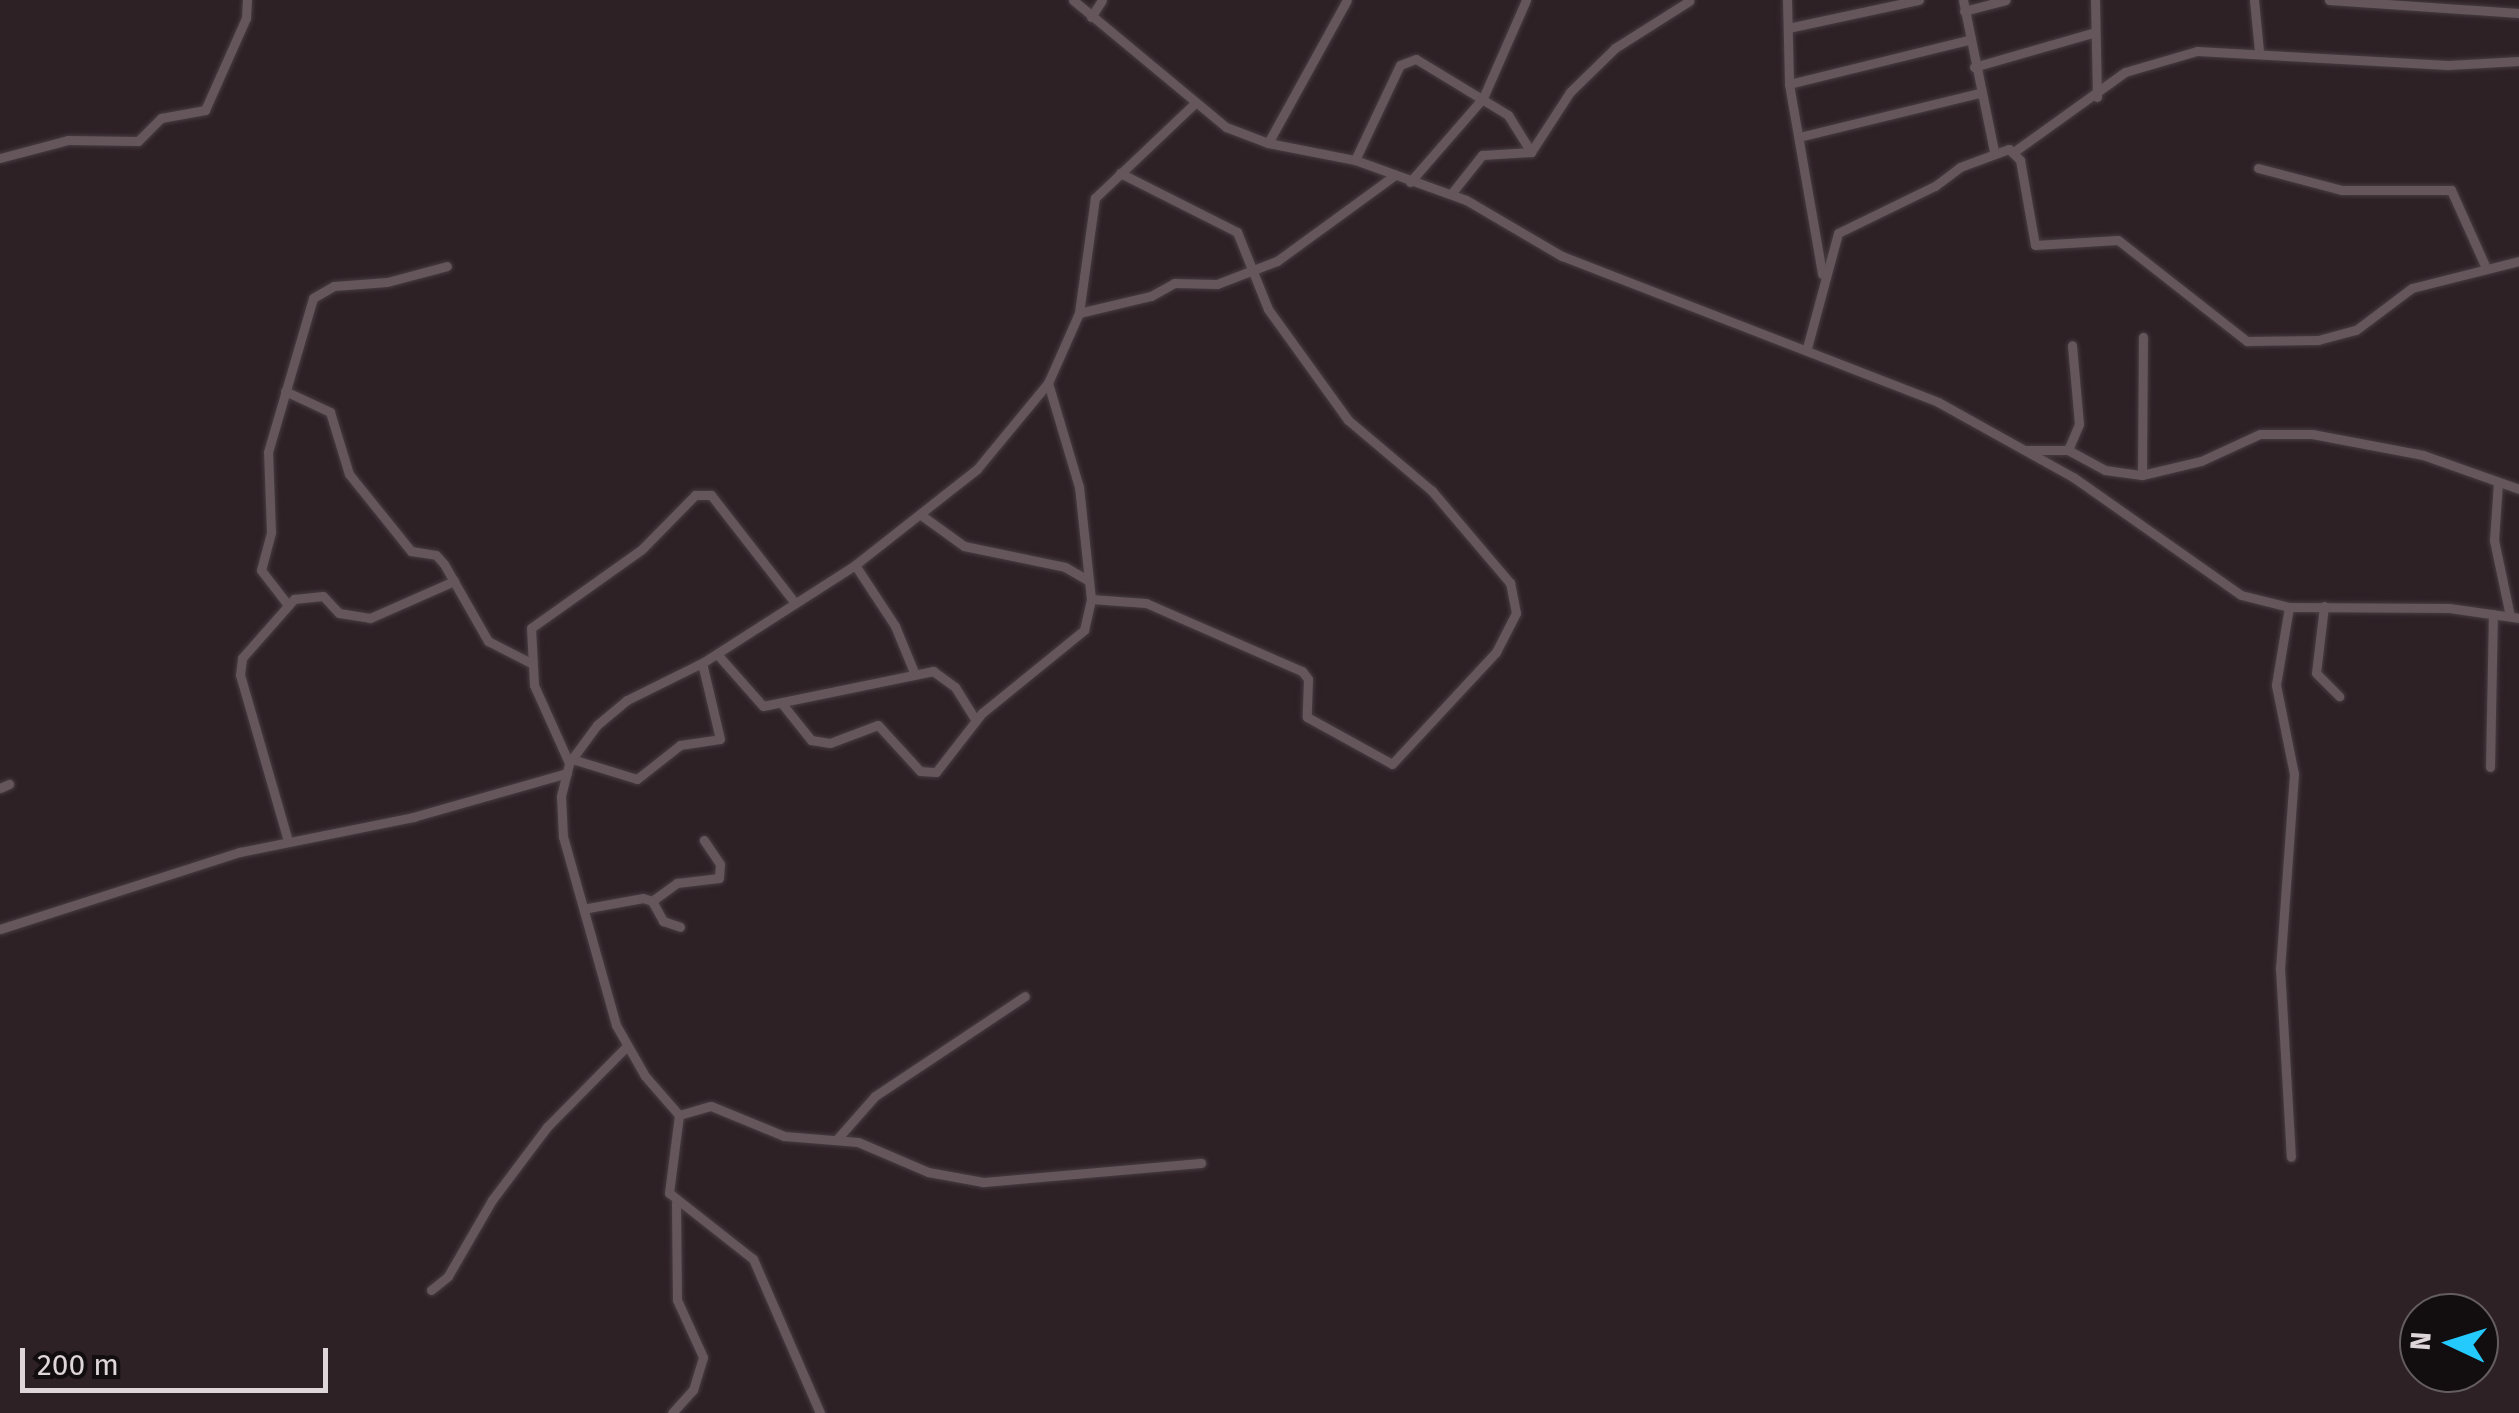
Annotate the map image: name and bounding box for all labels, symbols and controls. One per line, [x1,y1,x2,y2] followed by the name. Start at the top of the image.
[2399,1293,2499,1393] north arrow
[25,1328,332,1390] scale bar
[2403,1331,2438,1351] text: N
[37,1347,119,1383] text: 200 m

